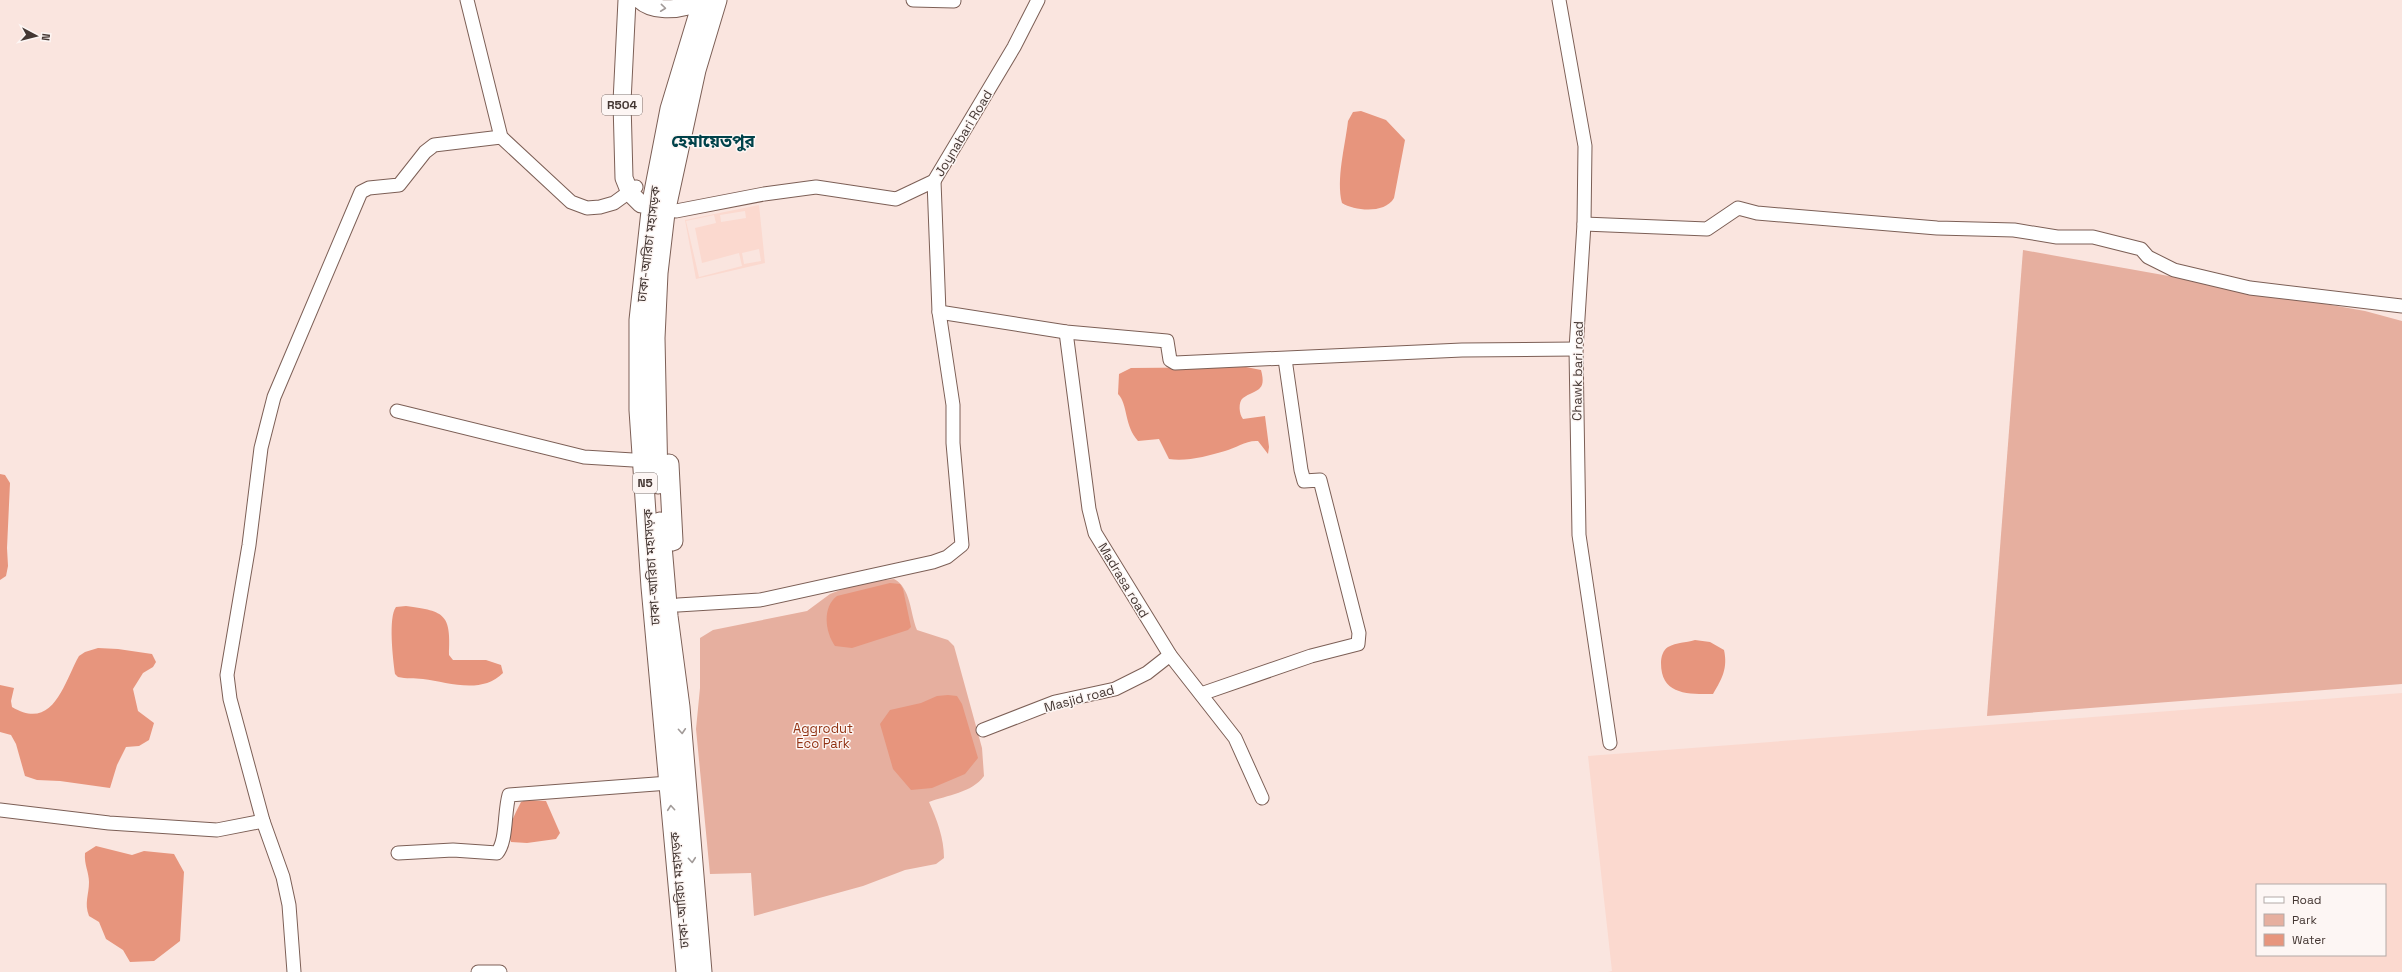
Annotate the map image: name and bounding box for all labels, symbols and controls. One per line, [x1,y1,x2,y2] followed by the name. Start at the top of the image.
[660,3,666,12] one-way arrow
[16,16,56,56] north arrow
[39,33,53,42] text: N
[931,87,996,180] street label: Joynabari Road
[602,95,642,115] road number: R504
[671,130,756,152] district label: হেমায়েতপুর
[633,185,664,304] street label: ঢাকা-আরিচা মহাসড়ক
[1568,321,1587,421] street label: Chawk bari road
[633,473,657,493] road number: N5
[639,508,664,627] street label: ঢাকা-আরিচা মহাসড়ক
[1094,539,1153,621] street label: Madrasa road
[1042,681,1116,716] street label: Masjid road
[793,720,853,752] park label: Aggrodut Eco Park
[677,728,686,734] one-way arrow
[667,805,676,811] one-way arrow
[666,831,693,950] street label: ঢাকা-আরিচা মহাসড়ক
[688,857,697,863] one-way arrow
[2256,884,2386,956] legend
[2292,892,2321,908] text: Road
[2292,912,2317,928] text: Park
[2292,932,2326,948] text: Water

